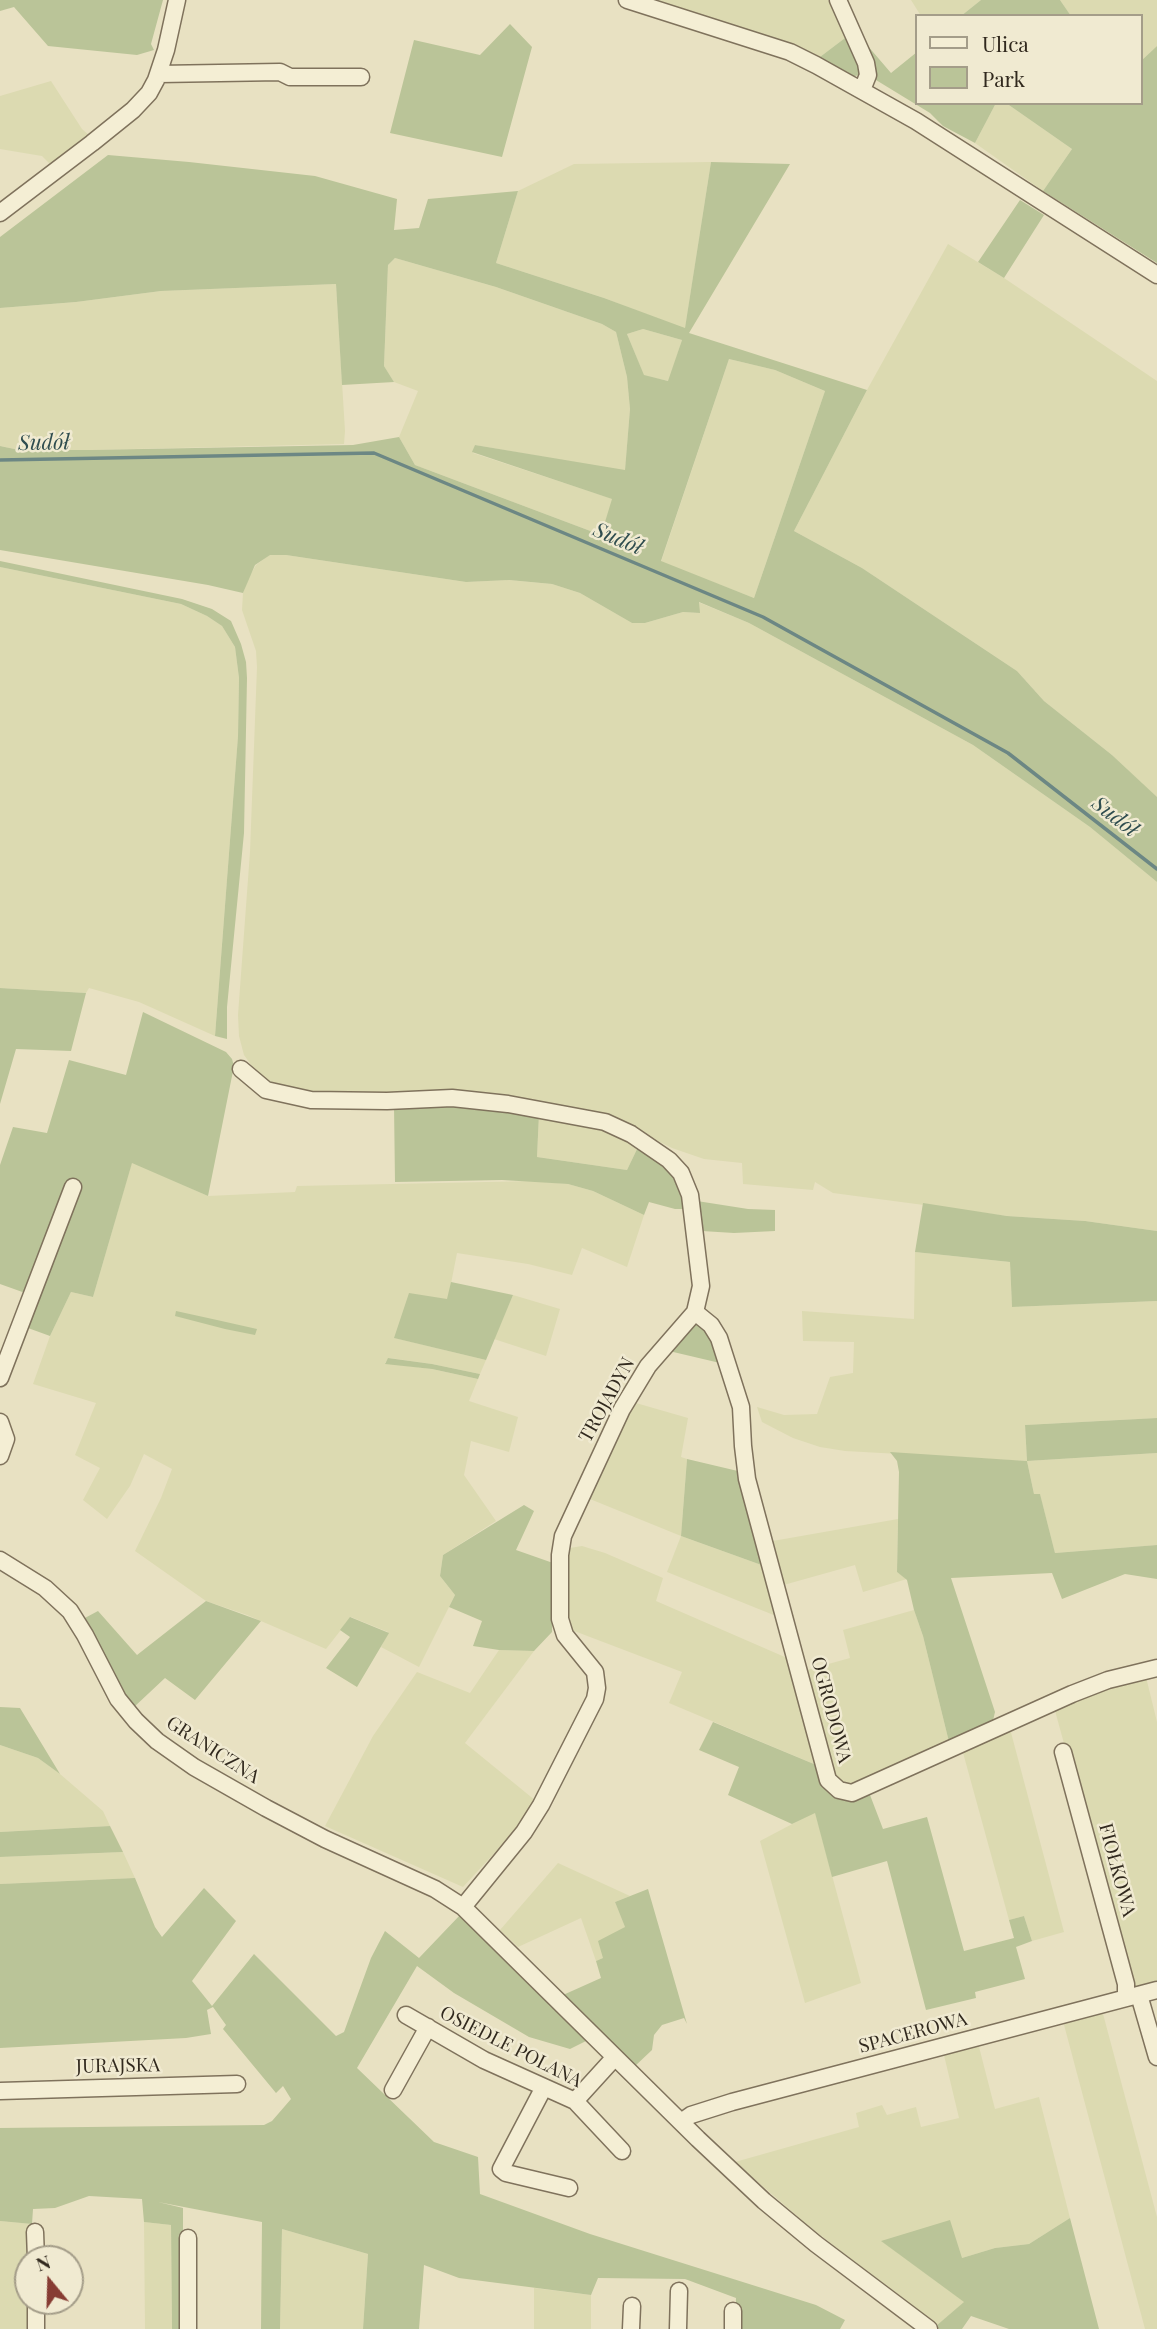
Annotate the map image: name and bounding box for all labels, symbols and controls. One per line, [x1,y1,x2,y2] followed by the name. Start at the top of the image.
[916,14,1143,105] legend
[982,29,1029,57] text: Ulica
[982,64,1025,92] text: Park
[18,430,70,456] water label: Sudół
[589,517,647,561] water label: Sudół
[1087,791,1143,843] water label: Sudół
[574,1354,640,1446] street label: TROJADYN
[806,1654,856,1766] street label: OGRODOWA
[162,1711,264,1789] street label: GRANICZNA
[1094,1821,1140,1919] street label: FIOŁKOWA
[436,2001,586,2093] street label: OSIEDLE POLANA
[856,2008,970,2058] street label: SPACEROWA
[76,2054,160,2078] street label: JURAJSKA
[14,2245,84,2315] north arrow
[32,2248,54,2277] text: N

